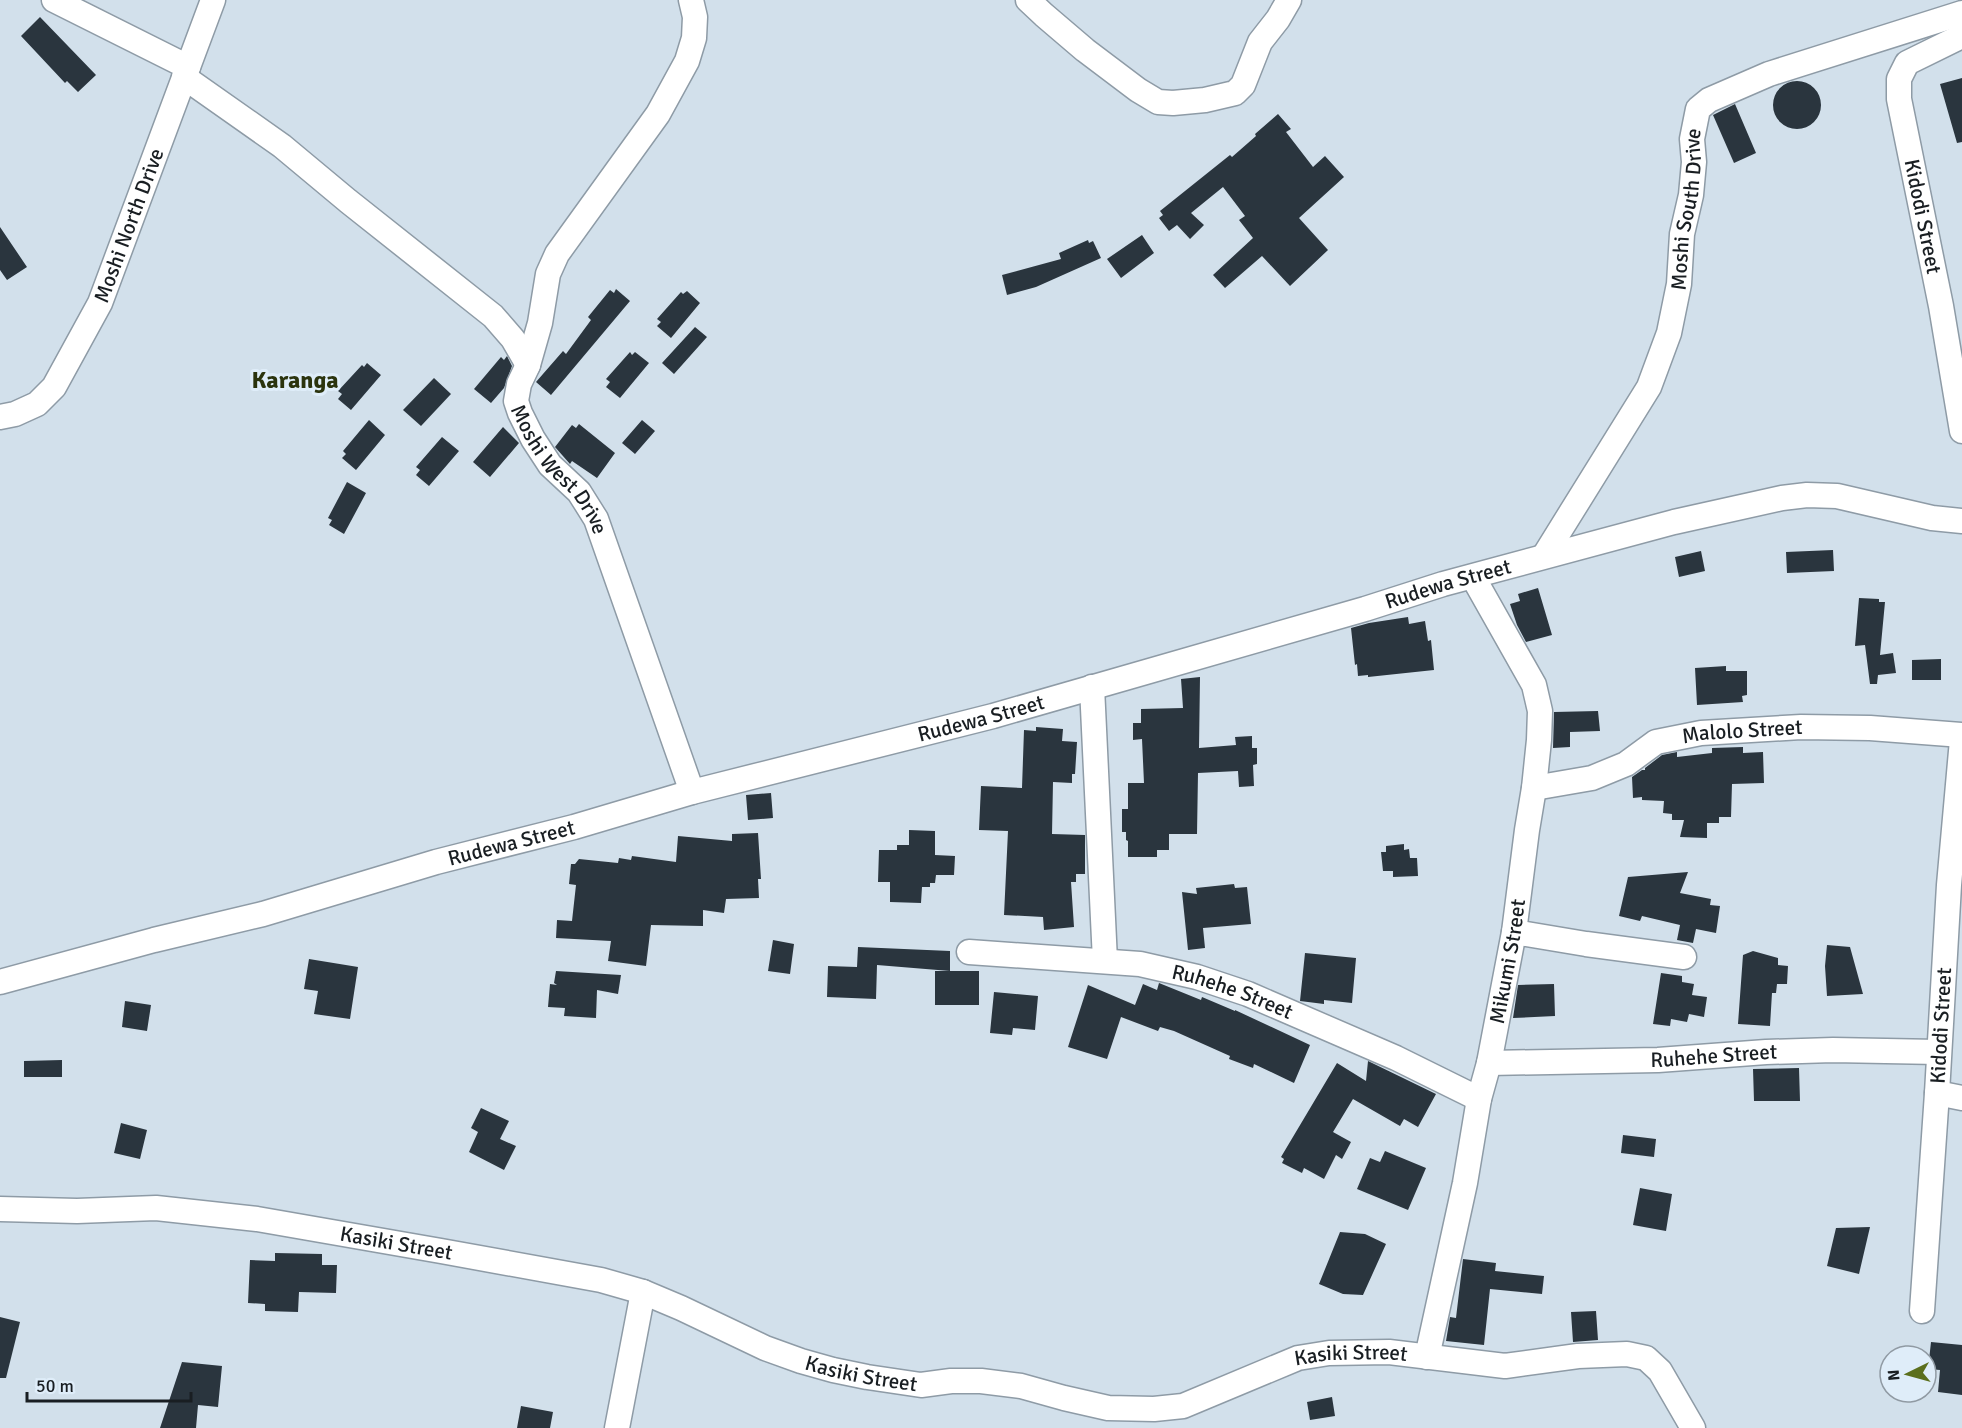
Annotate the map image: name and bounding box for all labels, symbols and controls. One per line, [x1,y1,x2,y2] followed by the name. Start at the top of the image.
[1666,126,1707,291] street label: Moshi South Drive
[88,145,170,306] street label: Moshi North Drive
[1899,157,1947,276] street label: Kidodi Street
[251,365,339,395] district label: Karanga
[505,400,613,537] street label: Moshi West Drive
[1382,553,1514,615] street label: Rudewa Street
[915,689,1047,748] street label: Rudewa Street
[1680,714,1803,749] street label: Malolo Street
[445,814,578,871] street label: Rudewa Street
[1484,898,1531,1026] street label: Mikumi Street
[1169,959,1297,1025] street label: Ruhehe Street
[1925,967,1957,1085] street label: Kidodi Street
[1650,1039,1778,1073] street label: Ruhehe Street
[338,1221,455,1266] street label: Kasiki Street
[1292,1339,1409,1371] street label: Kasiki Street
[1878,1344,1938,1404] north arrow
[802,1350,919,1397] street label: Kasiki Street
[27,1365,190,1403] scale bar
[1884,1369,1905,1382] text: N
[36,1375,74,1397] text: 50 m

